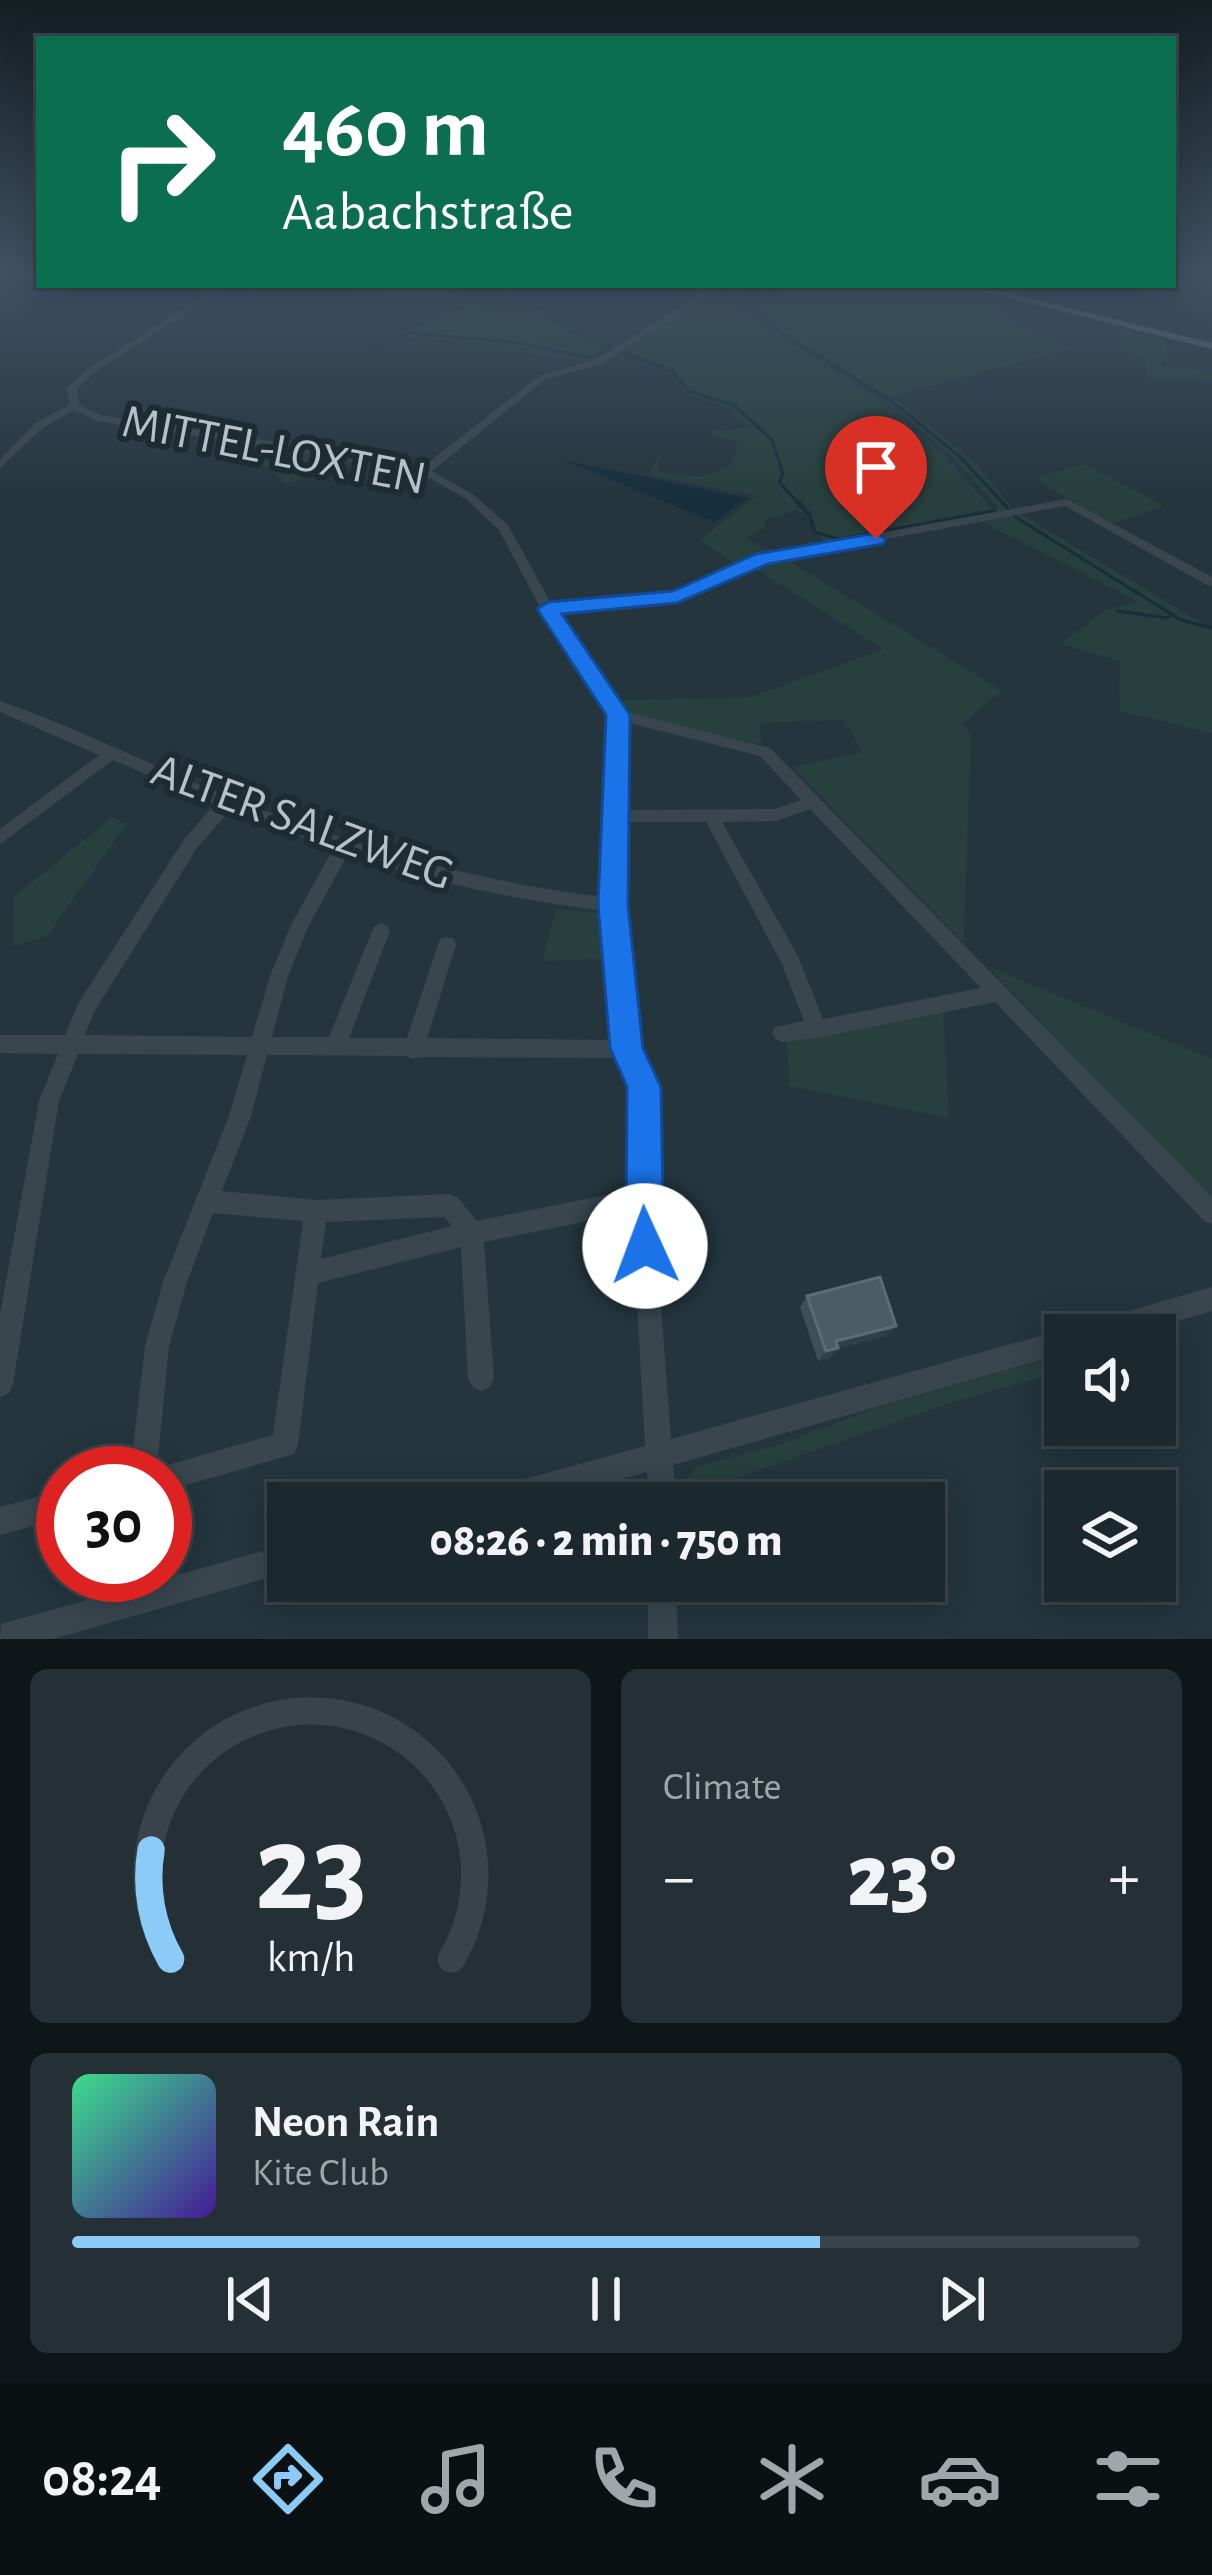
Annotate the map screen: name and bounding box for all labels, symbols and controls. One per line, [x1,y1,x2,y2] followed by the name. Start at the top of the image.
[84,84,240,240] icon: right
[282,88,489,172] text: 460 m
[282,186,574,240] text: Aabachstraße
[118,398,430,504] street label: MITTEL-LOXTEN
[825,416,927,539] pin
[843,434,909,500] icon: arrive
[145,746,459,900] street label: ALTER SALZWEG
[582,1183,708,1309] position arrow
[1044,1314,1176,1602] map controls
[1044,1314,1176,1446] button: sound
[36,1446,192,1602] speed limit sign: 30
[1044,1470,1176,1602] button: layers
[430,1519,782,1564] text: 08:26 · 2 min · 750 m
[663,1768,781,1807] text: Climate
[254,1808,367,1933] text: 23
[847,1833,956,1923] text: 23°
[663,1845,695,1911] text: −
[1108,1845,1140,1911] text: +
[266,1937,355,1980] text: km/h
[252,2100,439,2145] text: Neon Rain
[252,2154,389,2193] text: Kite Club
[217,2266,283,2332] icon: previous
[573,2266,639,2332] icon: pause
[929,2266,995,2332] icon: next
[246,2437,330,2521] icon: directions
[414,2437,498,2521] icon: music
[582,2437,666,2521] icon: phone
[750,2437,834,2521] icon: climate
[918,2437,1002,2521] icon: car
[1086,2437,1170,2521] icon: filters
[42,2452,162,2506] text: 08:24

